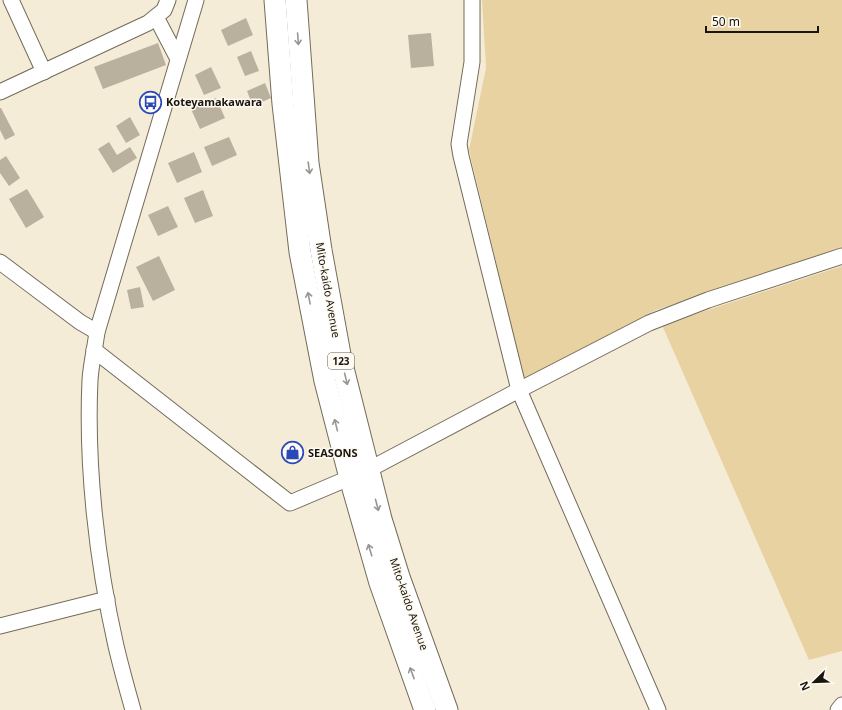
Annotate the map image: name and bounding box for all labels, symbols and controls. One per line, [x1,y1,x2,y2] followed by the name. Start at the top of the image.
[706,8,818,34] scale bar
[712,13,740,30] text: 50 m
[295,32,302,45] one-way arrow
[137,89,163,115] bus stop icon: Koteyamakawara
[166,94,262,109] place label: Koteyamakawara
[305,162,313,175] one-way arrow
[313,241,344,339] street label: Mito-kaido Avenue
[305,292,313,305] one-way arrow
[328,353,354,369] road number: 123
[342,372,350,385] one-way arrow
[332,419,339,432] one-way arrow
[280,440,306,466] shop icon: SEASONS
[308,445,358,460] place label: SEASONS
[374,499,382,512] one-way arrow
[366,544,373,557] one-way arrow
[387,556,432,652] street label: Mito-kaido Avenue
[794,662,834,702] north arrow
[408,668,416,680] one-way arrow
[796,679,813,693] text: N

